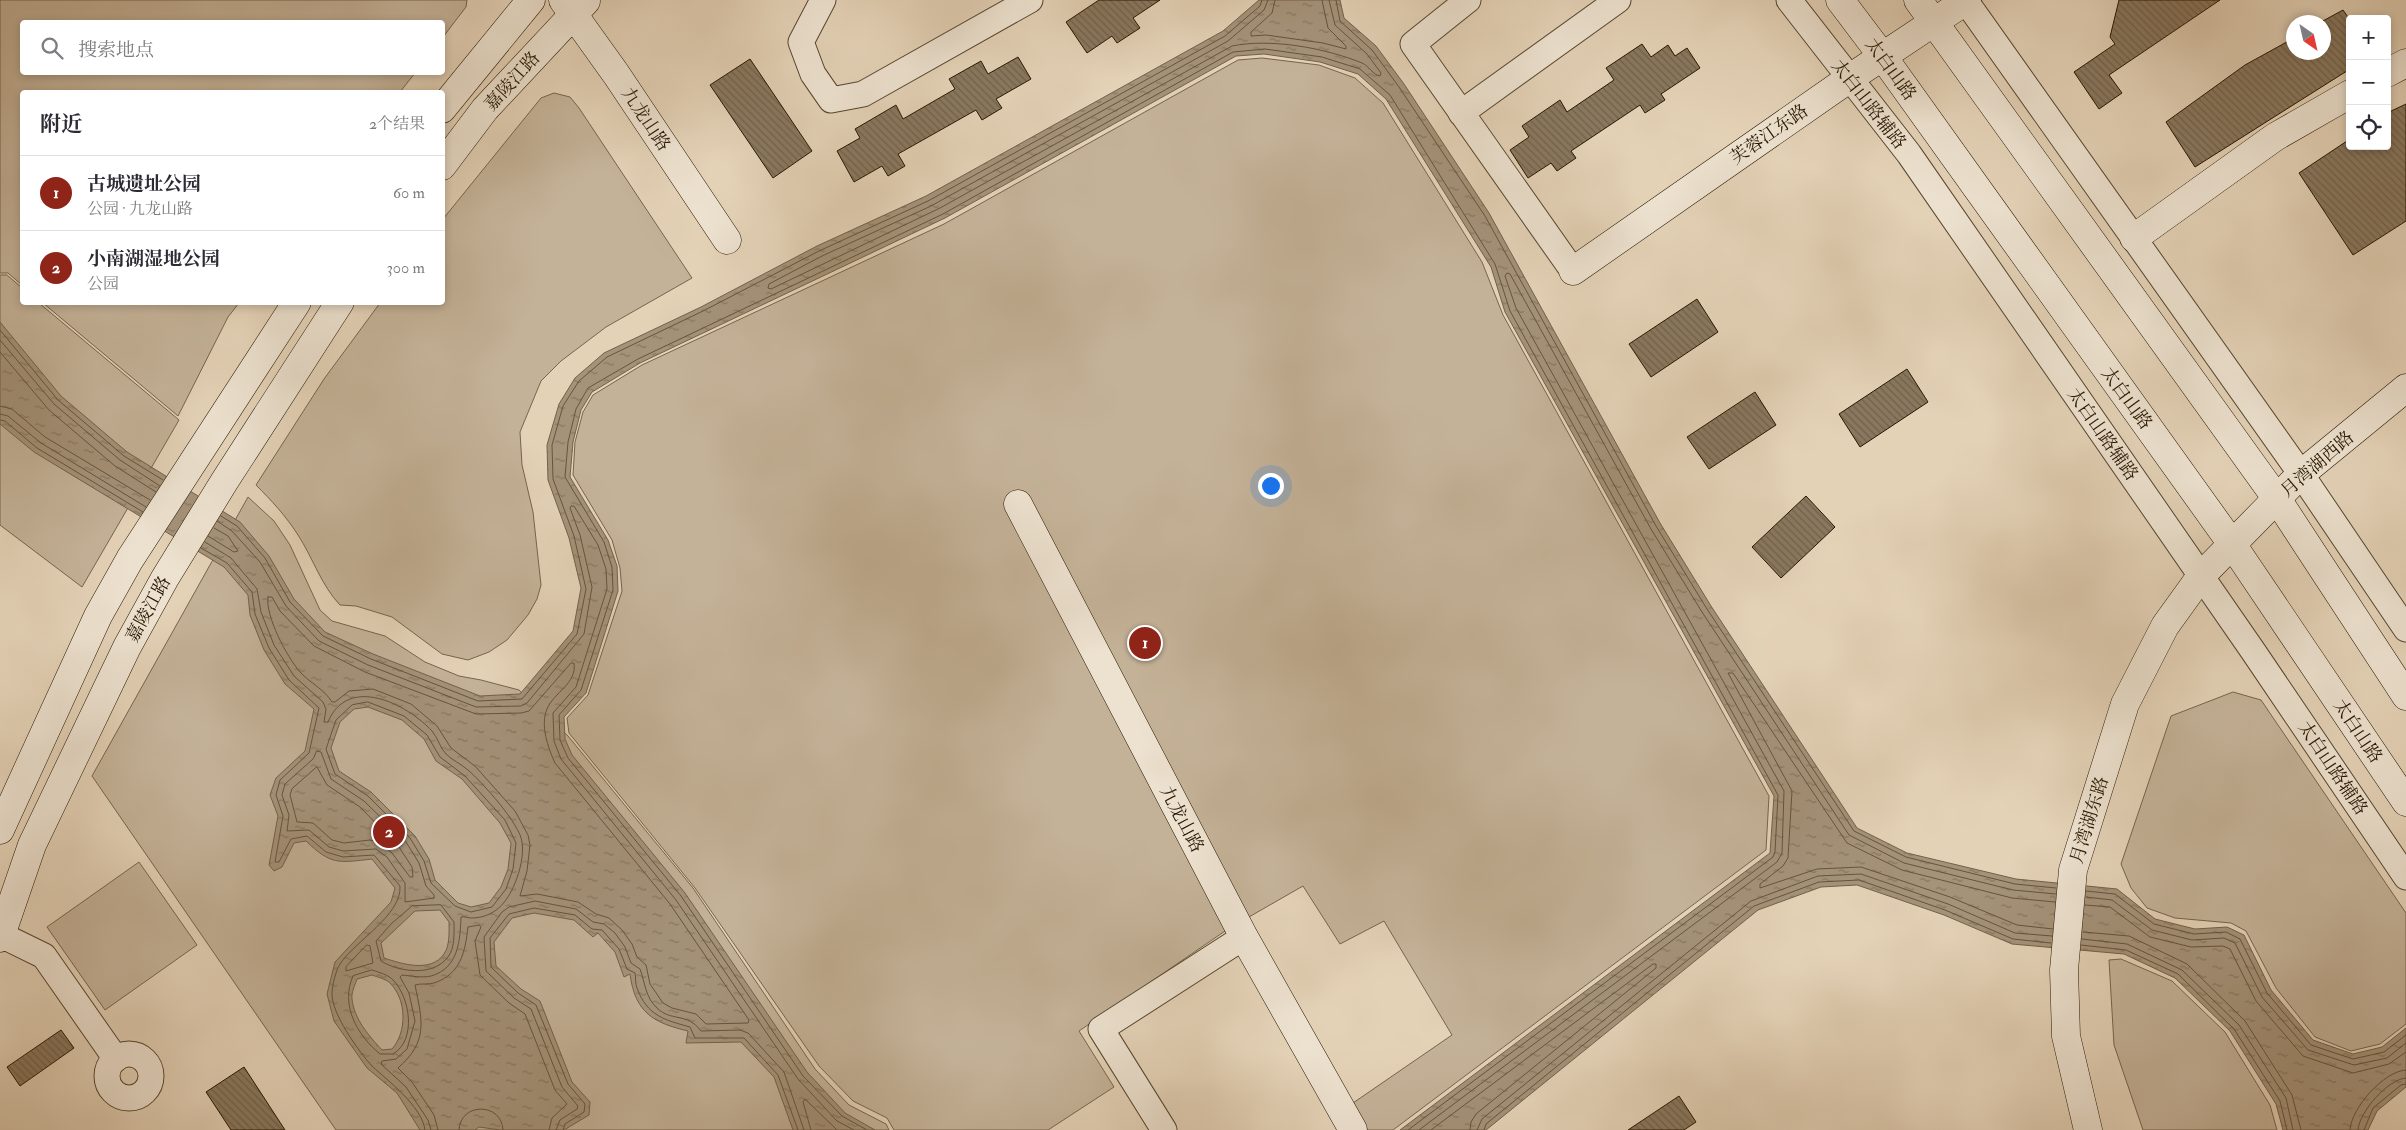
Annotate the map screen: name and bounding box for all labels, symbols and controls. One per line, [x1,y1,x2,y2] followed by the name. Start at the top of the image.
[2286,15,2331,60] north arrow
[2346,15,2391,150] map controls
[2346,15,2391,60] button: +
[20,20,445,75] search box
[1860,33,1921,105] street label: 太白山路
[38,34,66,62] icon: search
[78,38,154,62] text: 搜索地点
[480,47,545,116] street label: 嘉陵江路
[1826,55,1911,154] street label: 太白山路辅路
[2346,60,2391,105] button: −
[616,83,675,156] street label: 九龙山路
[1726,99,1813,170] street label: 芙蓉江东路
[2346,105,2391,150] button: locate
[40,111,82,138] text: 附近
[369,114,425,134] text: 2个结果
[87,172,201,196] text: 古城遗址公园
[53,183,59,203] text: 1
[393,183,425,203] text: 60 m
[87,199,193,219] text: 公园 · 九龙山路
[87,247,220,271] text: 小南湖湿地公园
[52,258,60,278] text: 2
[387,258,425,278] text: 300 m
[87,274,119,294] text: 公园
[2096,362,2157,434] street label: 太白山路
[2062,383,2143,485] street label: 太白山路辅路
[2276,426,2359,503] street label: 月湾湖西路
[1258,473,1284,499] your location
[121,572,176,646] street label: 嘉陵江路
[1129,624,1161,662] pin: 1
[2328,695,2387,768] street label: 太白山路
[2293,717,2372,819] street label: 太白山路辅路
[2065,774,2114,867] street label: 月湾湖东路
[1155,782,1209,856] street label: 九龙山路
[373,813,405,851] pin: 2

